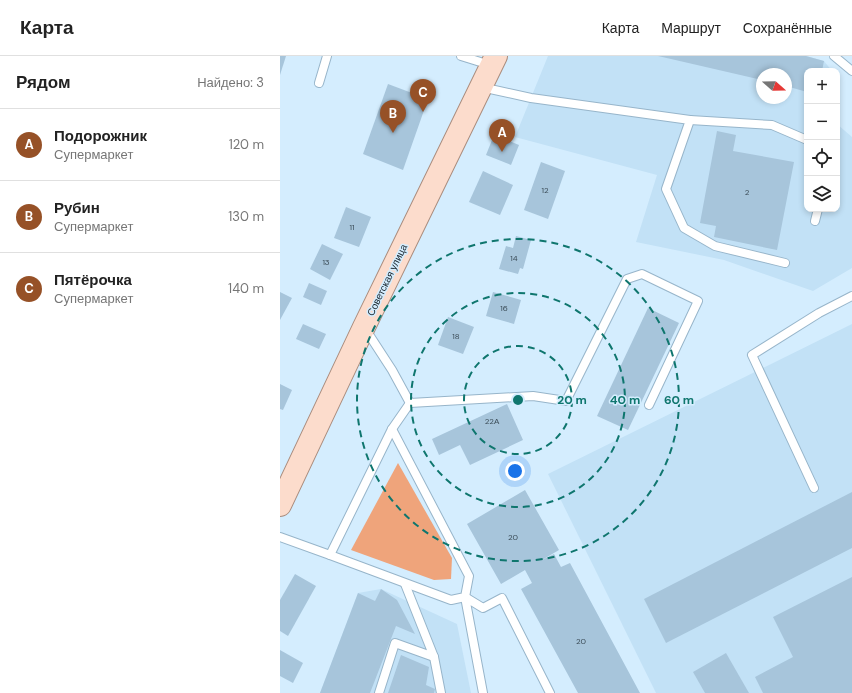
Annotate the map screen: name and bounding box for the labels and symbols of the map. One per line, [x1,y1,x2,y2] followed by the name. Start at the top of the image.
[756,68,792,104] north arrow
[410,79,436,112] pin: C
[380,100,406,133] pin: B
[489,119,515,152] pin: A
[541,185,549,195] house number: 12
[745,187,750,197] house number: 2
[350,222,355,232] house number: 11
[364,242,410,318] street label: Советская улица
[510,253,518,263] house number: 14
[322,257,330,267] house number: 13
[500,303,508,313] house number: 16
[452,331,460,341] house number: 18
[557,392,587,408] text: 20 m
[610,392,640,408] text: 40 m
[664,392,694,408] text: 60 m
[511,393,525,407] centre of rings
[485,416,500,426] house number: 22А
[505,461,525,481] your location
[508,532,519,542] house number: 20
[576,636,587,646] house number: 20

